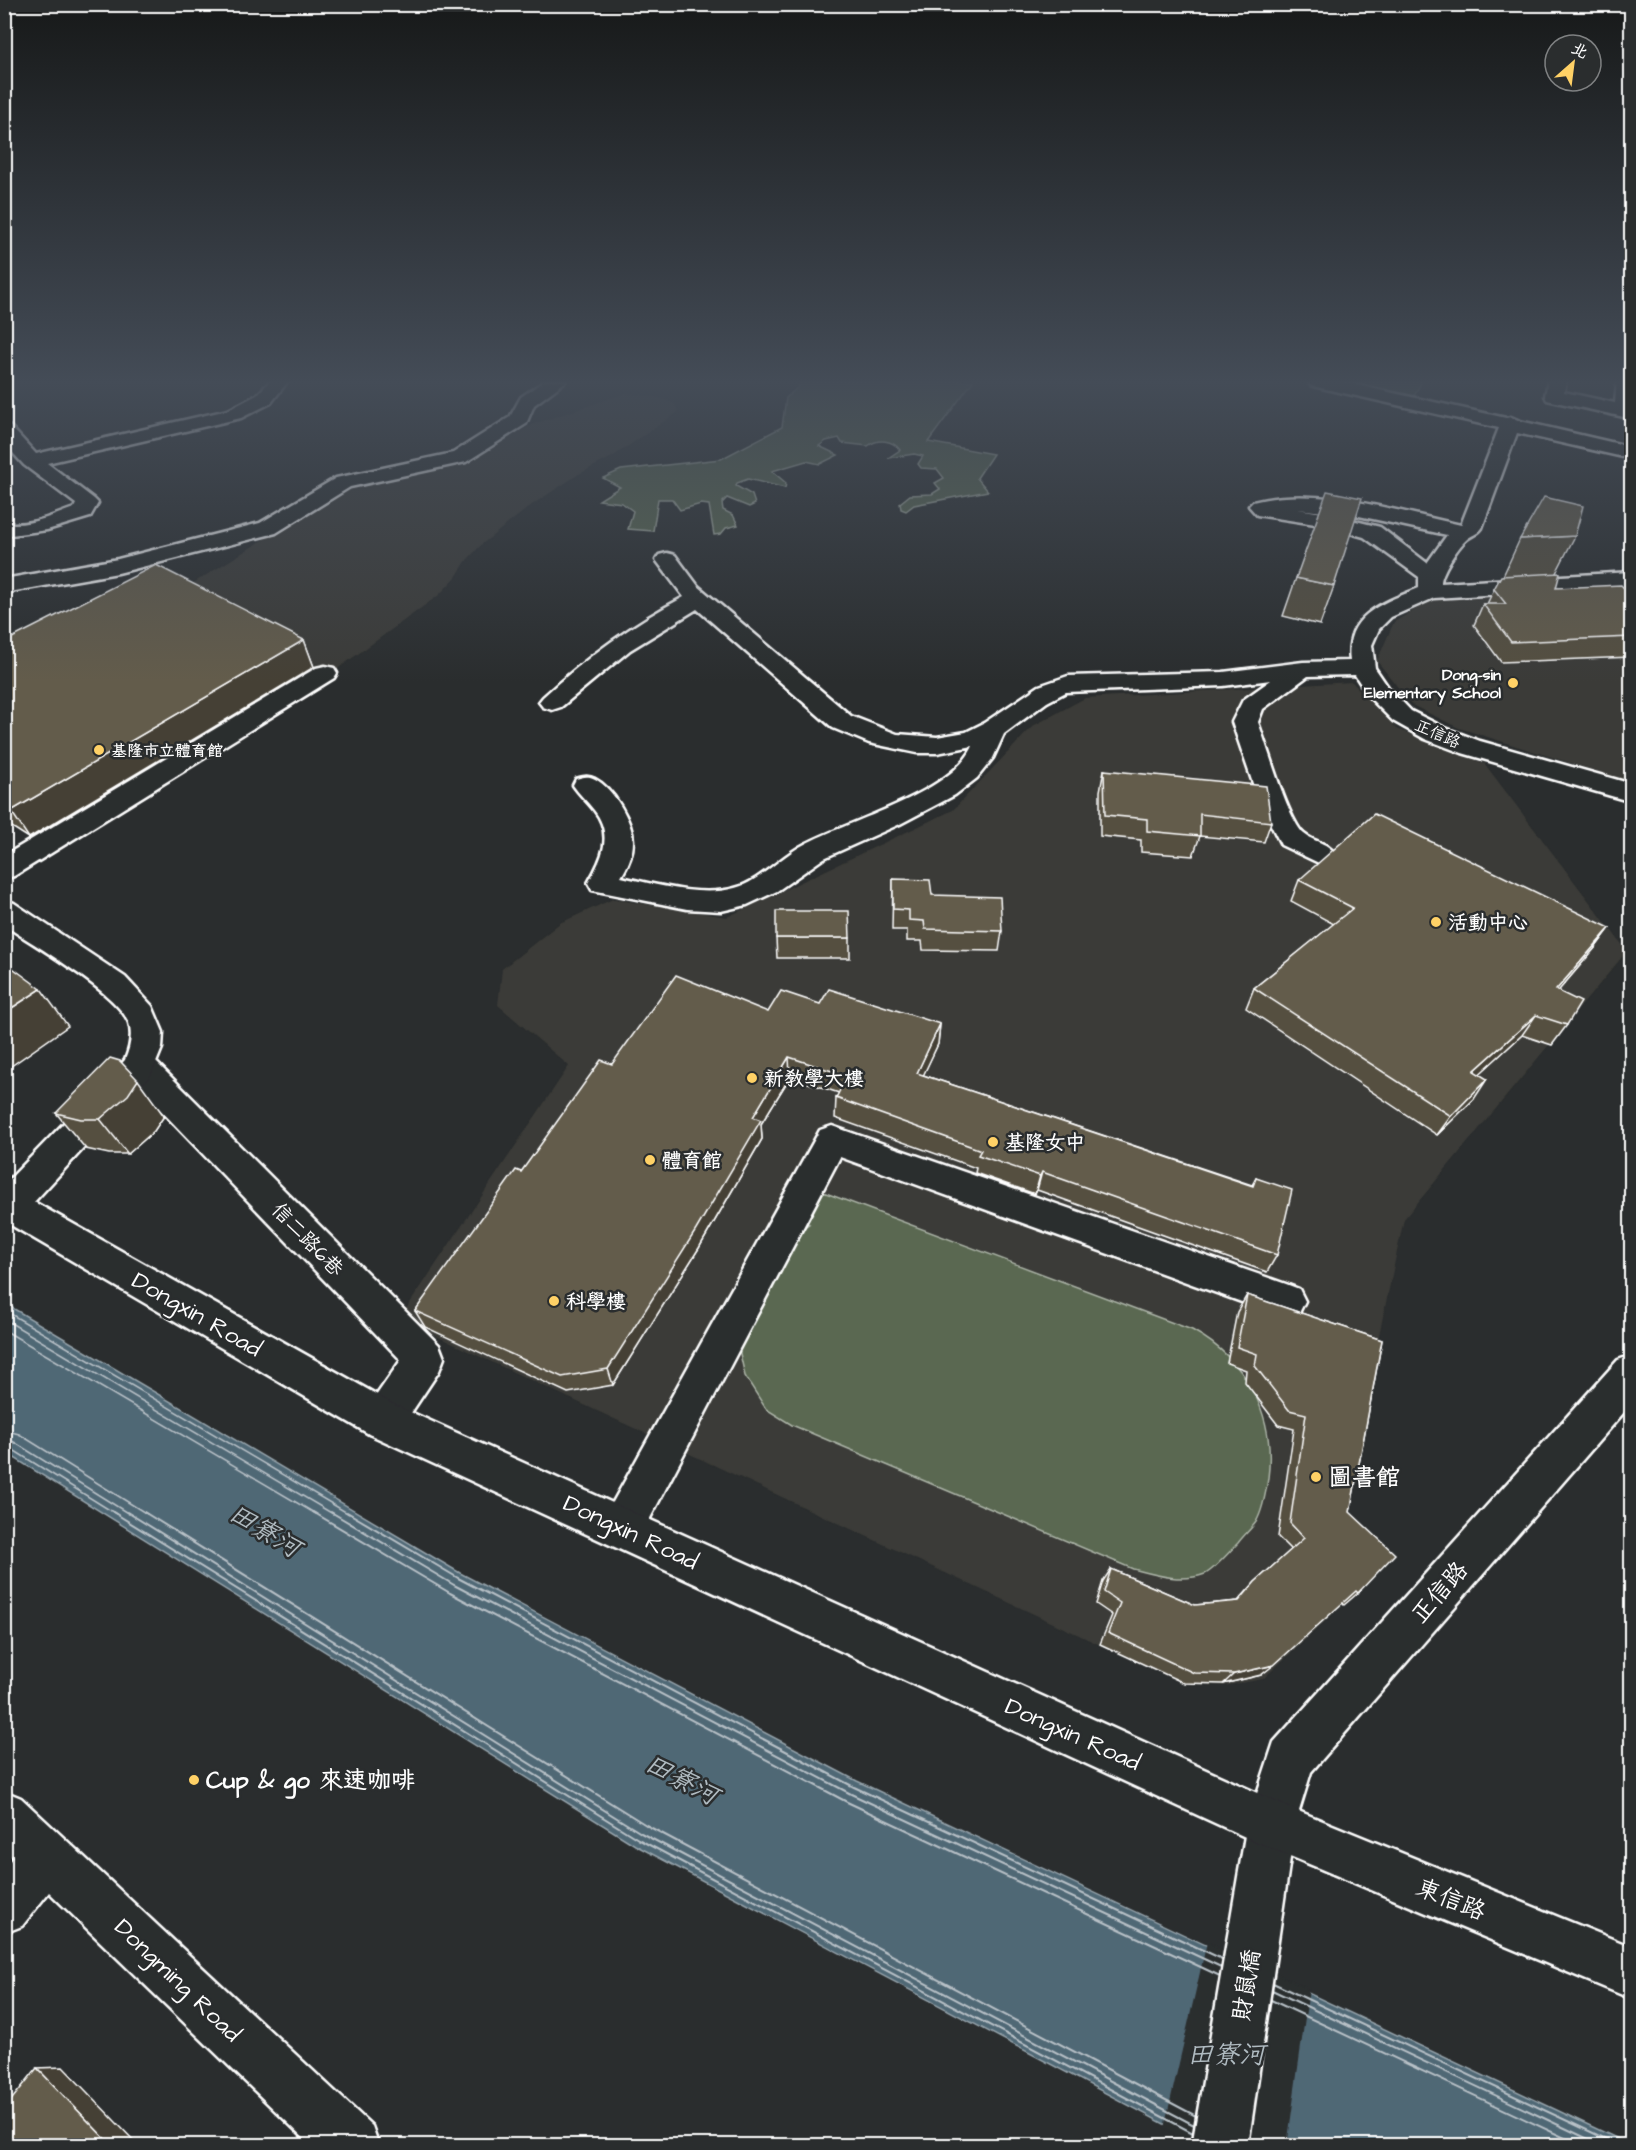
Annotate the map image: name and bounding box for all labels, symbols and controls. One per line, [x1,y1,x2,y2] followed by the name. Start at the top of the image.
[1543,33,1603,93] north arrow
[1567,37,1592,64] text: 北
[1364,664,1501,705] place label: Dong-sin Elementary School
[1506,676,1520,690] marker: Dong-sin Elementary School
[1411,714,1464,754] street label: 正信路
[111,740,223,762] place label: 基隆市立體育館
[92,743,106,757] marker: 基隆市立體育館
[1448,909,1528,937] place label: 活動中心
[1429,915,1443,929] marker: 活動中心
[764,1065,864,1093] place label: 新教學大樓
[745,1071,759,1085] marker: 新教學大樓
[1005,1129,1085,1157] place label: 基隆女中
[986,1135,1000,1149] marker: 基隆女中
[662,1147,722,1175] place label: 體育館
[643,1153,657,1167] marker: 體育館
[265,1197,350,1283] street label: 信二路6巷
[125,1264,268,1367] street label: Dongxin Road
[566,1288,626,1316] place label: 科學樓
[547,1294,561,1308] marker: 科學樓
[1328,1461,1400,1495] place label: 圖書館
[1309,1470,1323,1484] marker: 圖書館
[557,1487,704,1580] street label: Dongxin Road
[222,1495,311,1568] water label: 田寮河
[1403,1554,1476,1631] street label: 正信路
[999,1690,1146,1781] street label: Dongxin Road
[639,1746,728,1816] water label: 田寮河
[206,1764,415,1799] place label: Cup & go 來速咖啡
[187,1773,201,1787] marker: Cup & go 來速咖啡
[1411,1871,1490,1929] street label: 東信路
[106,1911,248,2051] street label: Dongming Road
[1225,1947,1269,2023] street label: 財鼠橋
[1187,2037,1269,2073] water label: 田寮河

